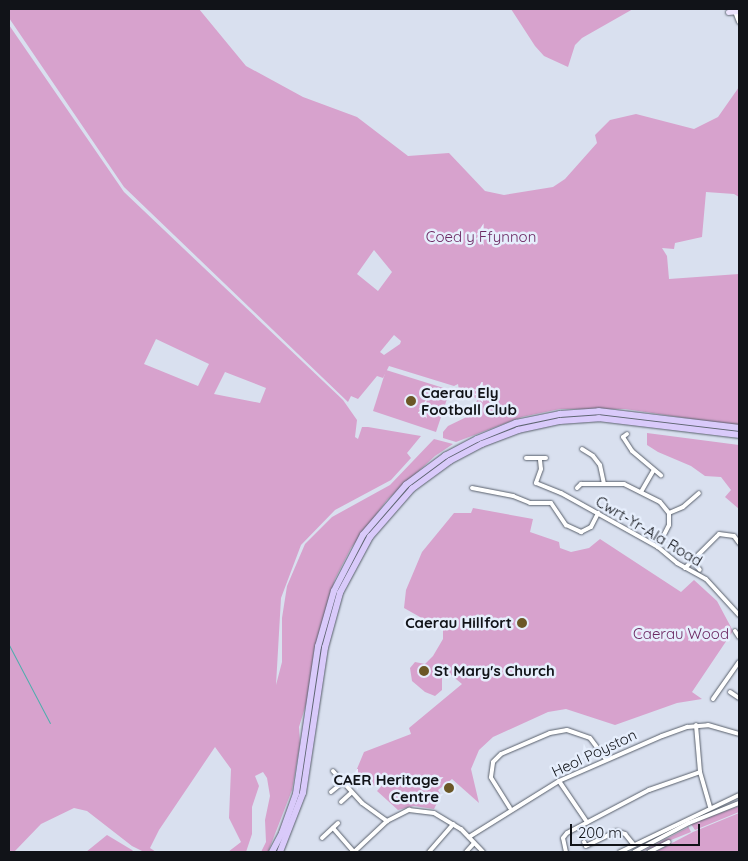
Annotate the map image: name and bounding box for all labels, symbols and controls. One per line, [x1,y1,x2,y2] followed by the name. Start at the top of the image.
[426,228,536,246] park label: Coed y Ffynnon
[421,383,517,418] place label: Caerau Ely Football Club
[405,395,417,407] marker: Caerau Ely Football Club
[593,492,705,570] street label: Cwrt-Yr-Ala Road
[405,614,512,632] place label: Caerau Hillfort
[516,617,528,629] marker: Caerau Hillfort
[633,625,729,643] park label: Caerau Wood
[434,662,555,680] place label: St Mary's Church
[418,665,430,677] marker: St Mary's Church
[549,725,639,781] street label: Heol Poyston
[334,770,439,805] place label: CAER Heritage Centre
[443,782,455,794] marker: CAER Heritage Centre
[573,814,703,846] scale bar
[578,823,622,842] text: 200 m

